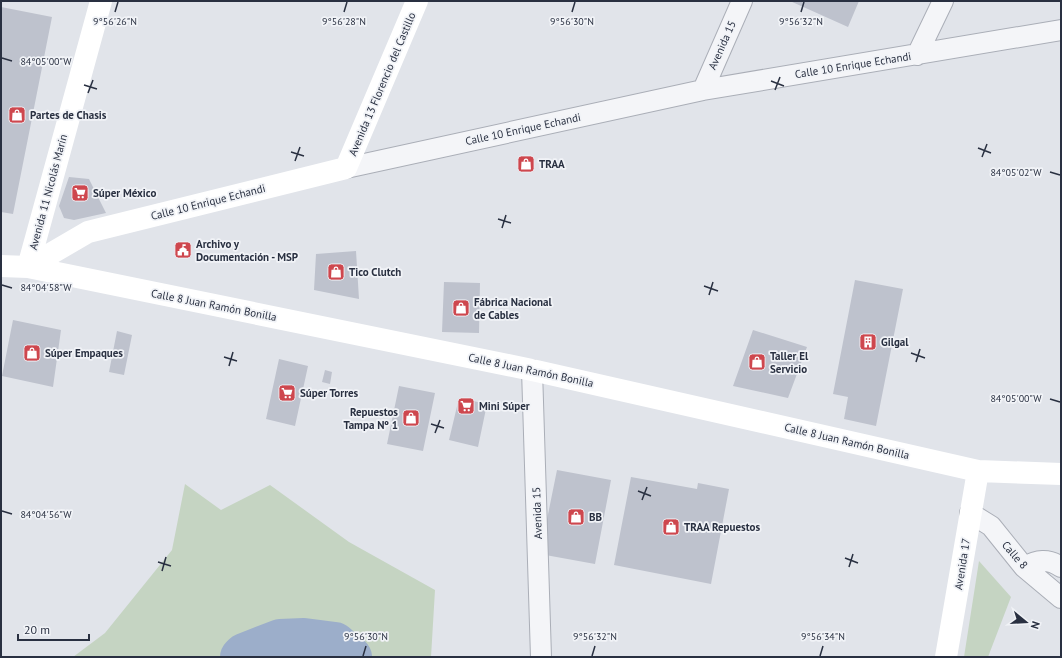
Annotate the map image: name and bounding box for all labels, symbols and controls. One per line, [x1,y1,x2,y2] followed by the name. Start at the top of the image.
[345,10,419,158] street label: Avenida 13 Florencio del Castillo
[93,15,137,28] text: 9°56'26"N
[322,15,366,28] text: 9°56'28"N
[550,15,594,28] text: 9°56'30"N
[779,15,823,28] text: 9°56'32"N
[705,18,739,72] street label: Avenida 15
[794,49,912,81] street label: Calle 10 Enrique Echandi
[20,55,72,68] text: 84°05'00"W
[7,105,27,125] shop icon: Partes de Chasis
[30,108,107,122] place label: Partes de Chasis
[464,110,582,148] street label: Calle 10 Enrique Echandi
[26,133,70,251] street label: Avenida 11 Nicolás Marín
[516,154,536,174] shop icon: TRAA
[539,157,565,171] place label: TRAA
[990,166,1042,179] text: 84°05'02"W
[149,181,267,223] street label: Calle 10 Enrique Echandi
[70,183,90,203] supermarket icon: Súper México
[93,186,156,200] place label: Súper México
[196,237,299,264] place label: Archivo y Documentación - MSP
[173,240,193,260] public building icon: Archivo y Documentación - MSP
[326,262,346,282] shop icon: Tico Clutch
[349,265,401,279] place label: Tico Clutch
[20,281,72,294] text: 84°04'58"W
[150,286,278,324] street label: Calle 8 Juan Ramón Bonilla
[474,295,553,322] place label: Fábrica Nacional de Cables
[451,298,471,318] shop icon: Fábrica Nacional de Cables
[858,332,878,352] building icon: Gilgal
[881,335,909,349] place label: Gilgal
[22,343,42,363] shop icon: Súper Empaques
[45,346,123,360] place label: Súper Empaques
[770,349,809,376] place label: Taller El Servicio
[467,350,595,390] street label: Calle 8 Juan Ramón Bonilla
[747,352,767,372] shop icon: Taller El Servicio
[277,383,297,403] supermarket icon: Súper Torres
[300,386,359,400] place label: Súper Torres
[990,392,1042,405] text: 84°05'00"W
[456,396,476,416] supermarket icon: Mini Súper
[479,399,530,413] place label: Mini Súper
[344,405,398,432] place label: Repuestos Tampa Nº 1
[401,408,421,428] shop icon: Repuestos Tampa Nº 1
[783,420,911,462] street label: Calle 8 Juan Ramón Bonilla
[529,487,545,539] street label: Avenida 15
[566,507,586,527] shop icon: BB
[20,508,72,521] text: 84°04'56"W
[589,510,603,524] place label: BB
[661,517,681,537] shop icon: TRAA Repuestos
[684,520,760,534] place label: TRAA Repuestos
[951,537,973,591] street label: Avenida 17
[999,538,1031,572] street label: Calle 8
[1006,602,1046,642] north arrow
[18,616,89,642] scale bar
[1028,619,1043,631] text: N
[24,622,50,637] text: 20 m
[344,630,388,643] text: 9°56'30"N
[573,630,617,643] text: 9°56'32"N
[801,630,845,643] text: 9°56'34"N

